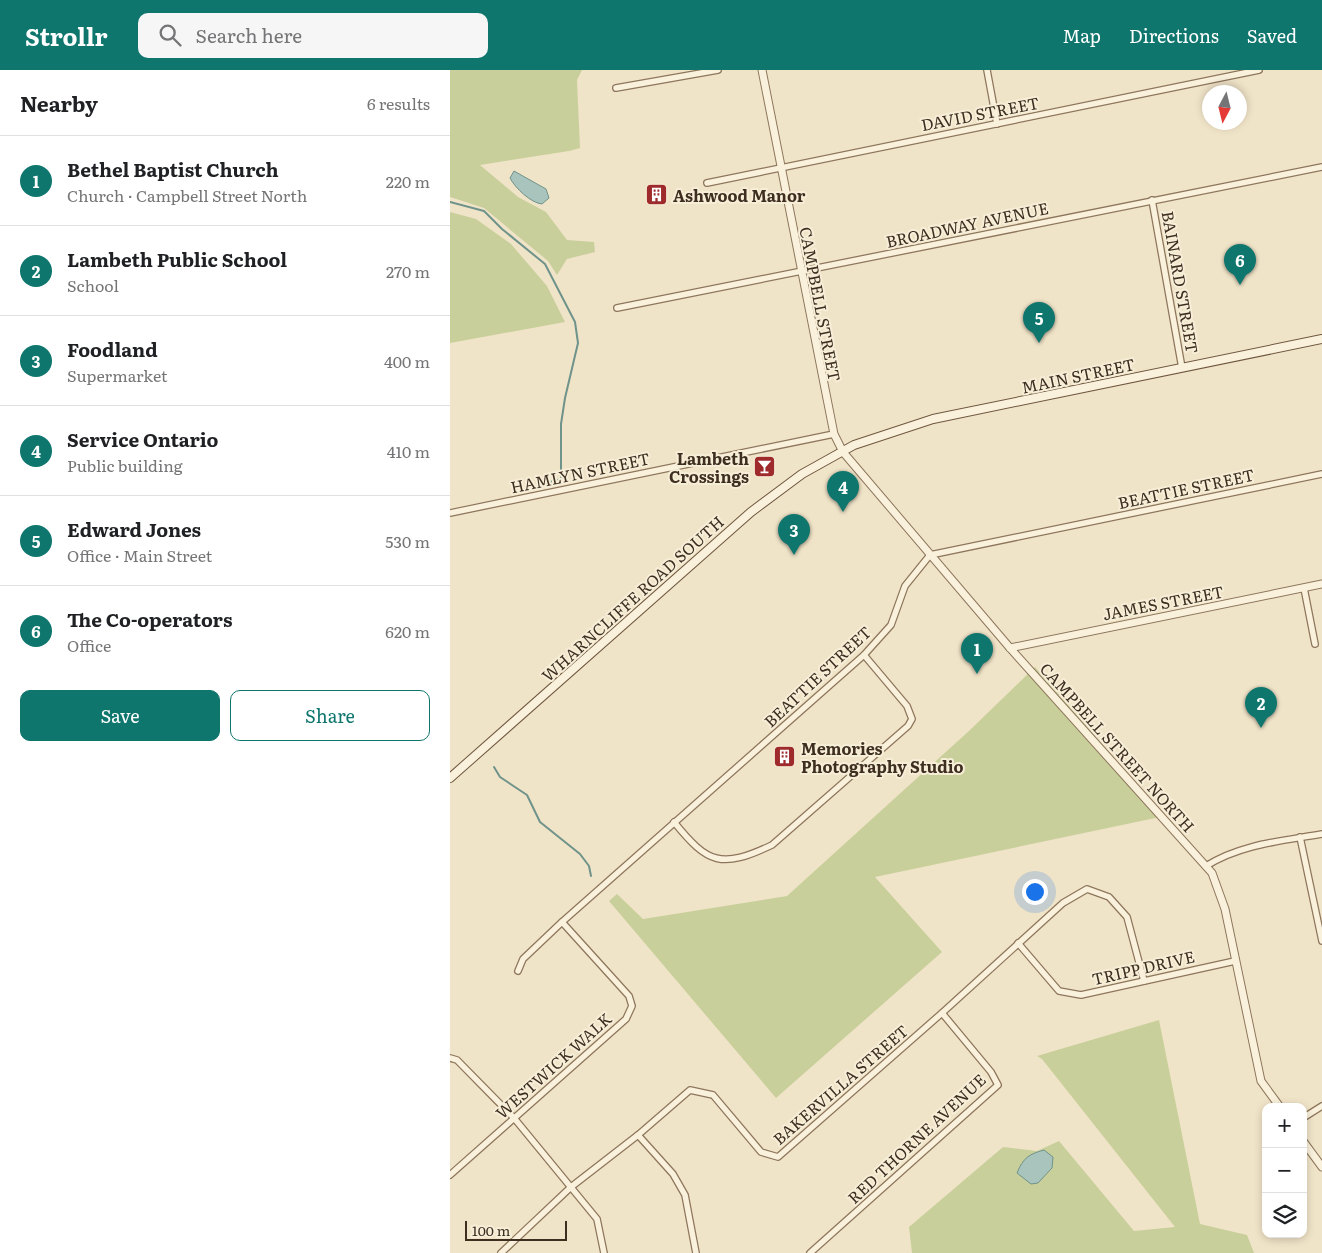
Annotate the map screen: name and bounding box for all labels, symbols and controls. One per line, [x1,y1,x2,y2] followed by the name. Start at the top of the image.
[138,13,488,58] search box
[25,18,108,53] text: Strollr
[156,21,184,49] icon: search
[196,21,302,49] text: Search here
[1063,22,1101,49] text: Map
[1129,22,1219,49] text: Directions
[1247,22,1297,49] text: Saved
[1202,85,1247,130] north arrow
[20,87,98,118] text: Nearby
[919,90,1041,136] street label: DAVID STREET
[367,91,430,115] text: 6 results
[67,155,279,183] text: Bethel Baptist Church
[33,169,39,193] text: 1
[386,169,430,193] text: 220 m
[67,183,307,207] text: Church · Campbell Street North
[645,183,669,207] building icon: Ashwood Manor
[673,183,806,207] place label: Ashwood Manor
[884,195,1050,253] street label: BROADWAY AVENUE
[1157,209,1205,355] street label: BAINARD STREET
[794,225,848,384] street label: CAMPBELL STREET
[1224,244,1256,285] pin: 6
[67,245,287,273] text: Lambeth Public School
[32,259,40,283] text: 2
[386,259,430,283] text: 270 m
[67,273,119,297] text: School
[1023,302,1055,343] pin: 5
[67,335,158,363] text: Foodland
[32,349,40,373] text: 3
[384,349,430,373] text: 400 m
[1019,351,1137,399] street label: MAIN STREET
[67,363,167,387] text: Supermarket
[67,425,218,453] text: Service Ontario
[31,439,41,463] text: 4
[387,439,430,463] text: 410 m
[508,445,652,499] street label: HAMLYN STREET
[669,446,749,488] place label: Lambeth Crossings
[67,453,183,477] text: Public building
[753,455,777,479] bar icon: Lambeth Crossings
[1116,462,1257,514] street label: BEATTIE STREET
[827,471,859,512] pin: 4
[536,509,728,687] street label: WHARNCLIFFE ROAD SOUTH
[778,514,810,555] pin: 3
[67,515,201,543] text: Edward Jones
[32,529,40,553] text: 5
[385,529,430,553] text: 530 m
[67,543,212,567] text: Office · Main Street
[1100,578,1226,626] street label: JAMES STREET
[67,605,232,633] text: The Co-operators
[31,619,41,643] text: 6
[385,619,430,643] text: 620 m
[758,620,876,732] street label: BEATTIE STREET
[67,633,111,657] text: Office
[961,633,993,674] pin: 1
[1035,657,1201,837] street label: CAMPBELL STREET NORTH
[1245,687,1277,728] pin: 2
[20,690,220,741] button: Save
[230,690,430,741] button: Share
[801,736,964,778] place label: Memories Photography Studio
[773,745,797,769] building icon: Memories Photography Studio
[1022,879,1048,905] your location
[1089,944,1197,990] street label: TRIPP DRIVE
[490,1006,616,1124] street label: WESTWICK WALK
[767,1018,913,1150] street label: BAKERVILLA STREET
[841,1067,991,1209] street label: RED THORNE AVENUE
[1262,1103,1307,1238] map controls
[1262,1103,1307,1148] button: +
[1262,1148,1307,1193] button: −
[1262,1193,1307,1238] button: layers
[465,1218,568,1241] scale bar
[472,1220,510,1240] text: 100 m

